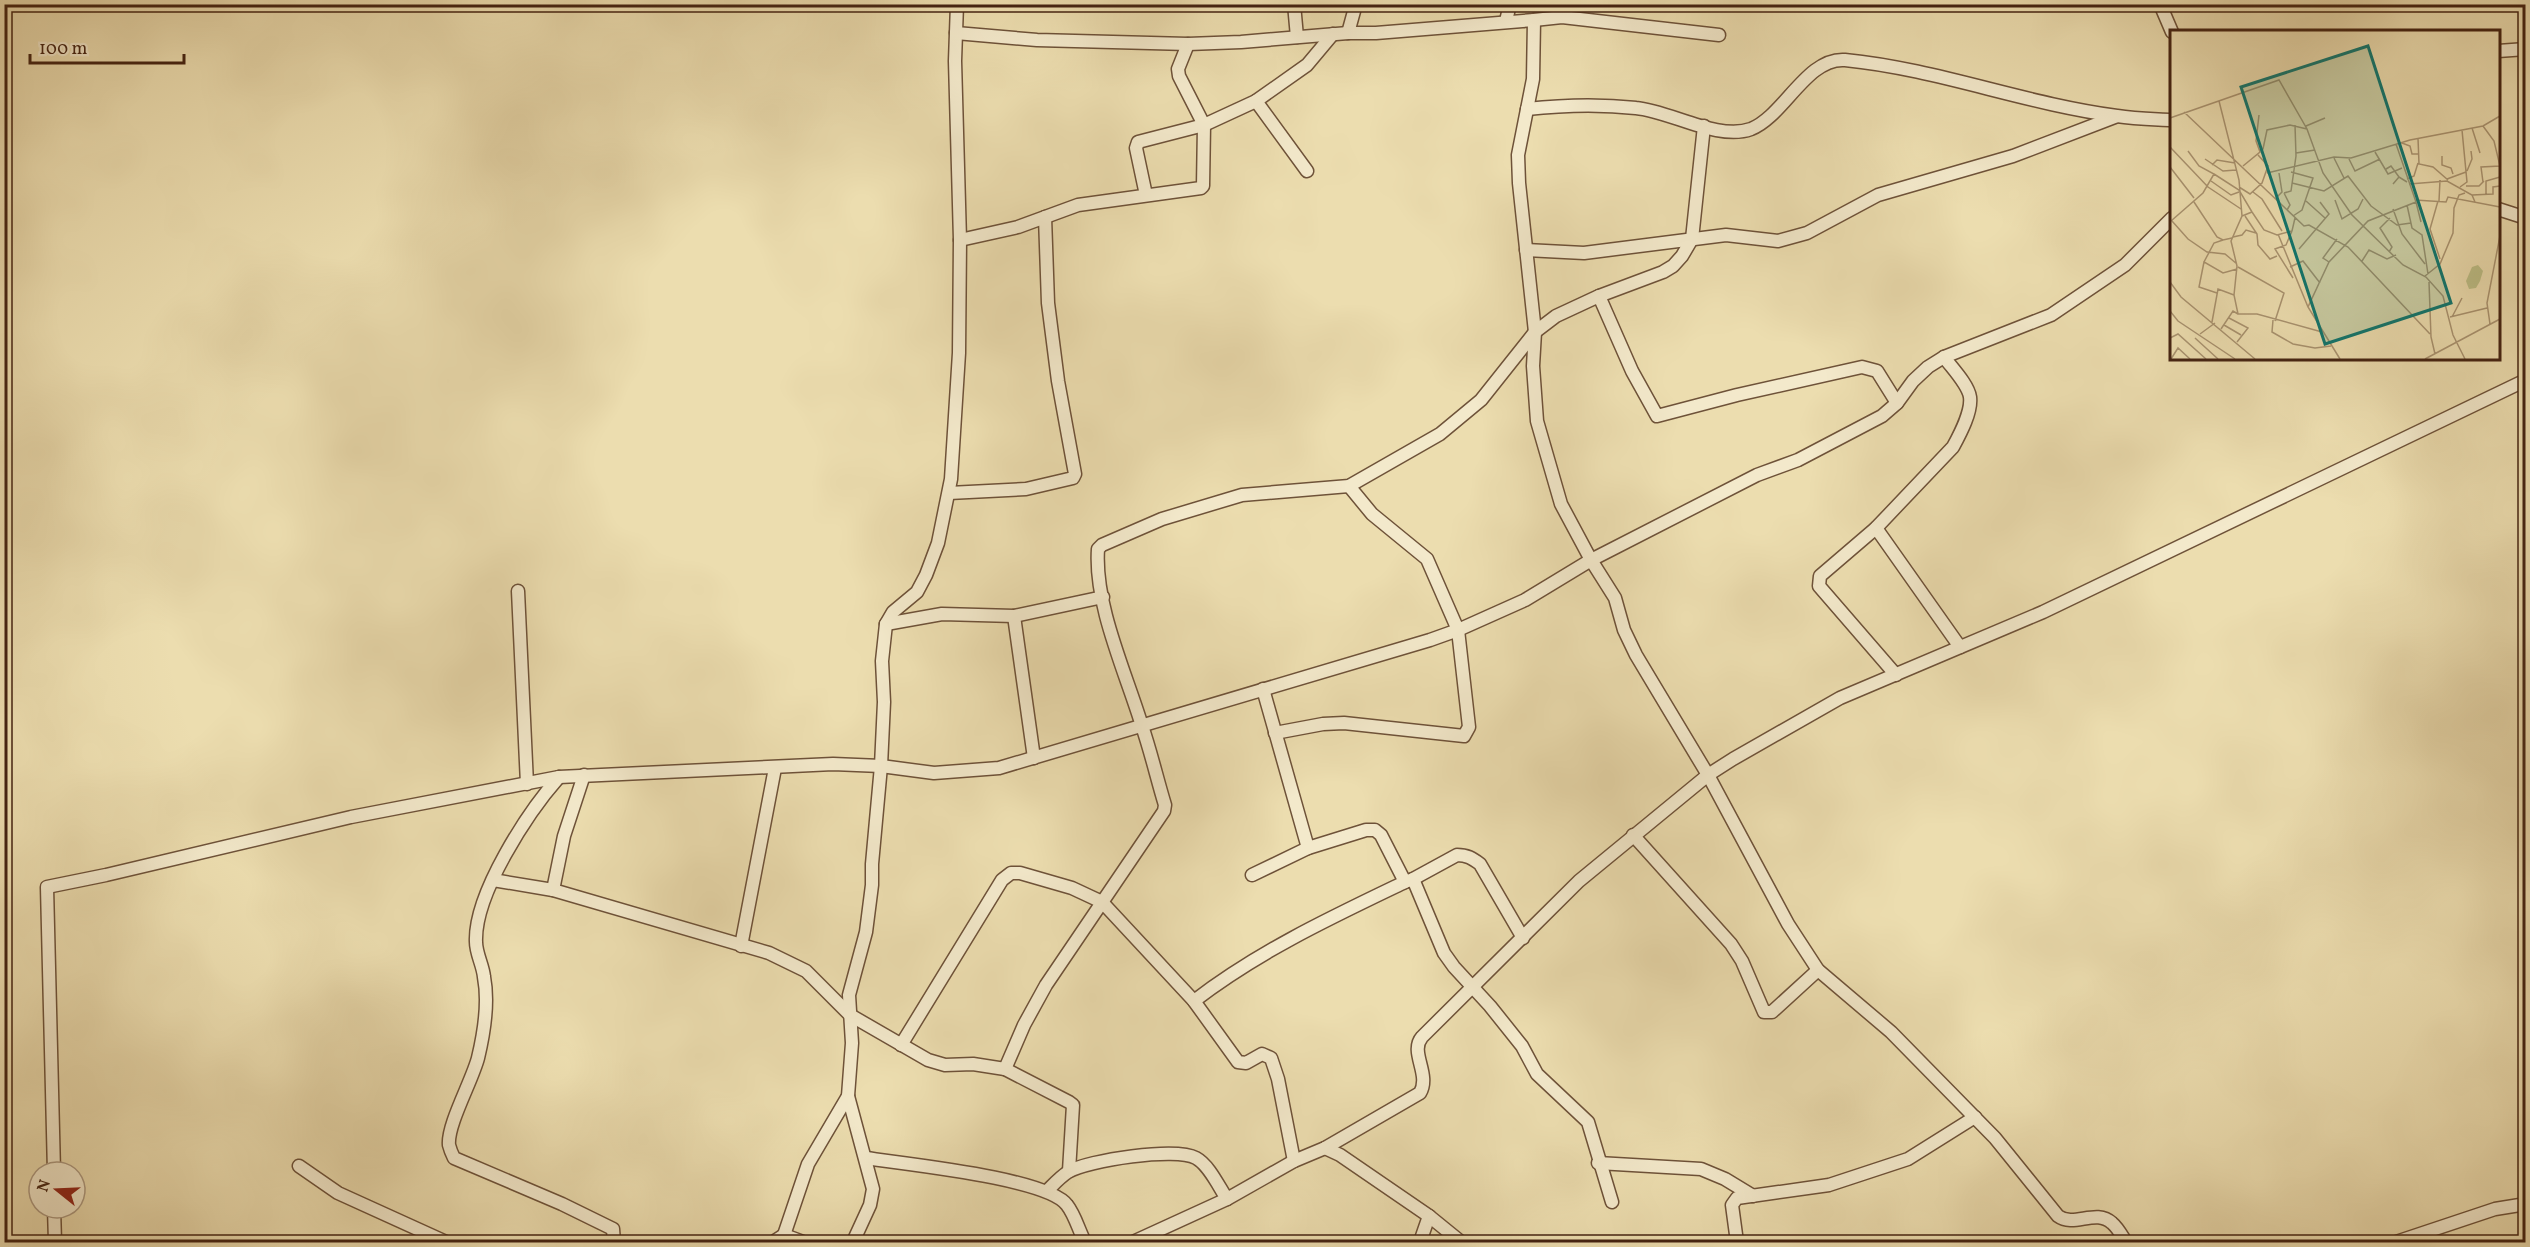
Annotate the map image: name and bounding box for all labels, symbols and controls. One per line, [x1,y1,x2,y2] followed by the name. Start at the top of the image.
[30,27,184,65] scale bar
[2170,30,2500,360] inset map
[39,37,88,62] text: 100 m
[27,1160,87,1220] north arrow
[32,1177,57,1195] text: N

